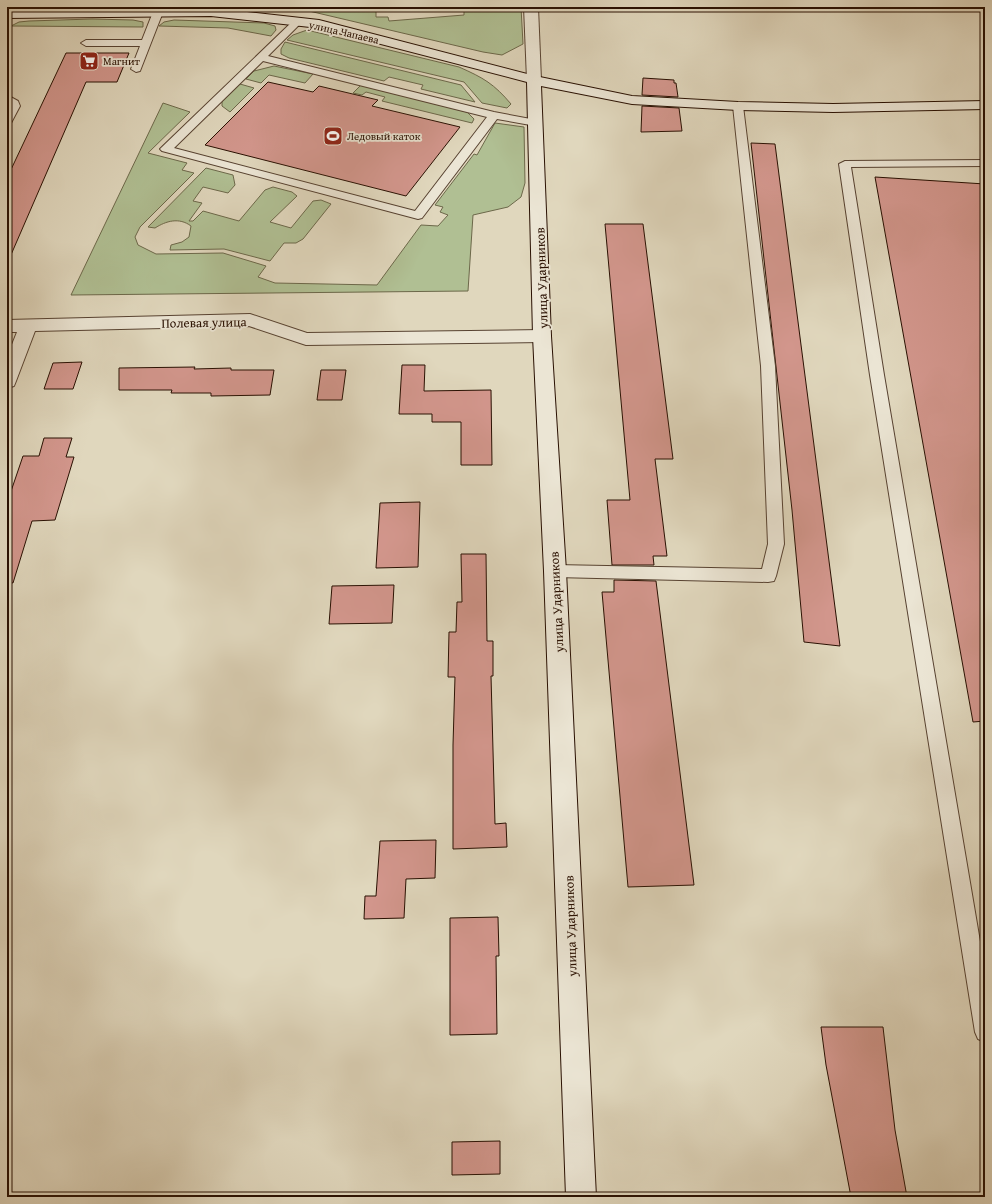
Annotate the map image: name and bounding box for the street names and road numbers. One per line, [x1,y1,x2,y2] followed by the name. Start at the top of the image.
[306,16,381,48] street label: улица Чапаева
[530,227,553,330] street label: улица Ударников
[161,312,248,333] street label: Полевая улица
[544,551,569,654] street label: улица Ударников
[559,875,582,978] street label: улица Ударников

